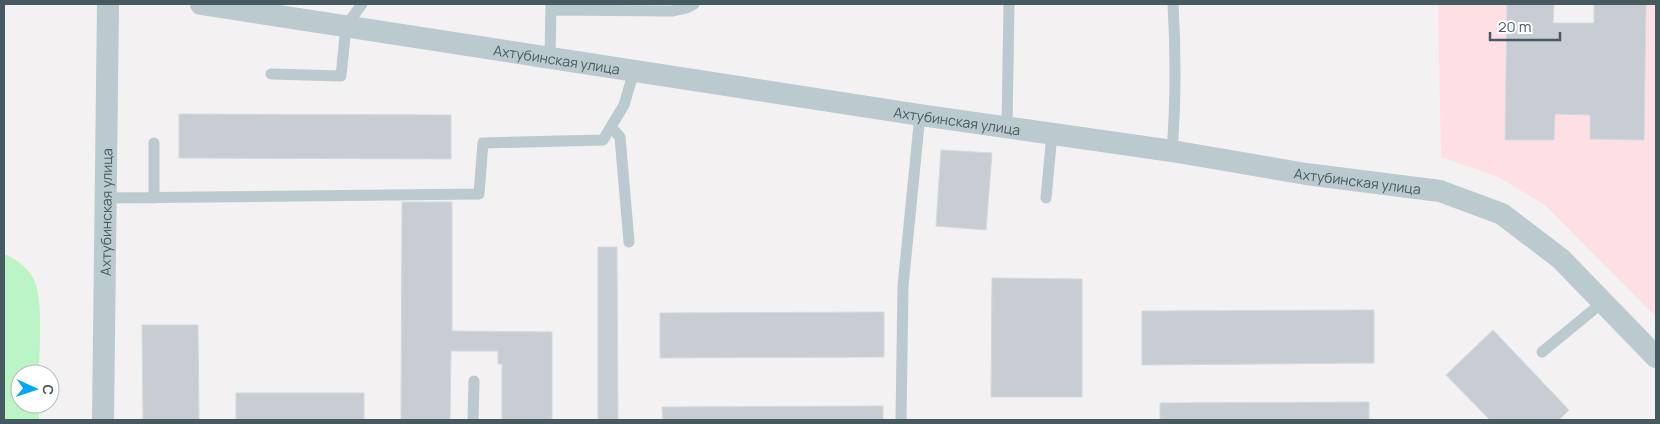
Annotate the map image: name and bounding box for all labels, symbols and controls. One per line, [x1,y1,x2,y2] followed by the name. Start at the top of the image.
[1490,10,1560,42] scale bar
[1498,16,1531,37] text: 20 m
[492,40,621,78] street label: Ахтубинская улица
[892,102,1022,139] street label: Ахтубинская улица
[95,148,116,276] street label: Ахтубинская улица
[1293,163,1422,198] street label: Ахтубинская улица
[10,364,60,414] north arrow
[39,384,58,395] text: С

